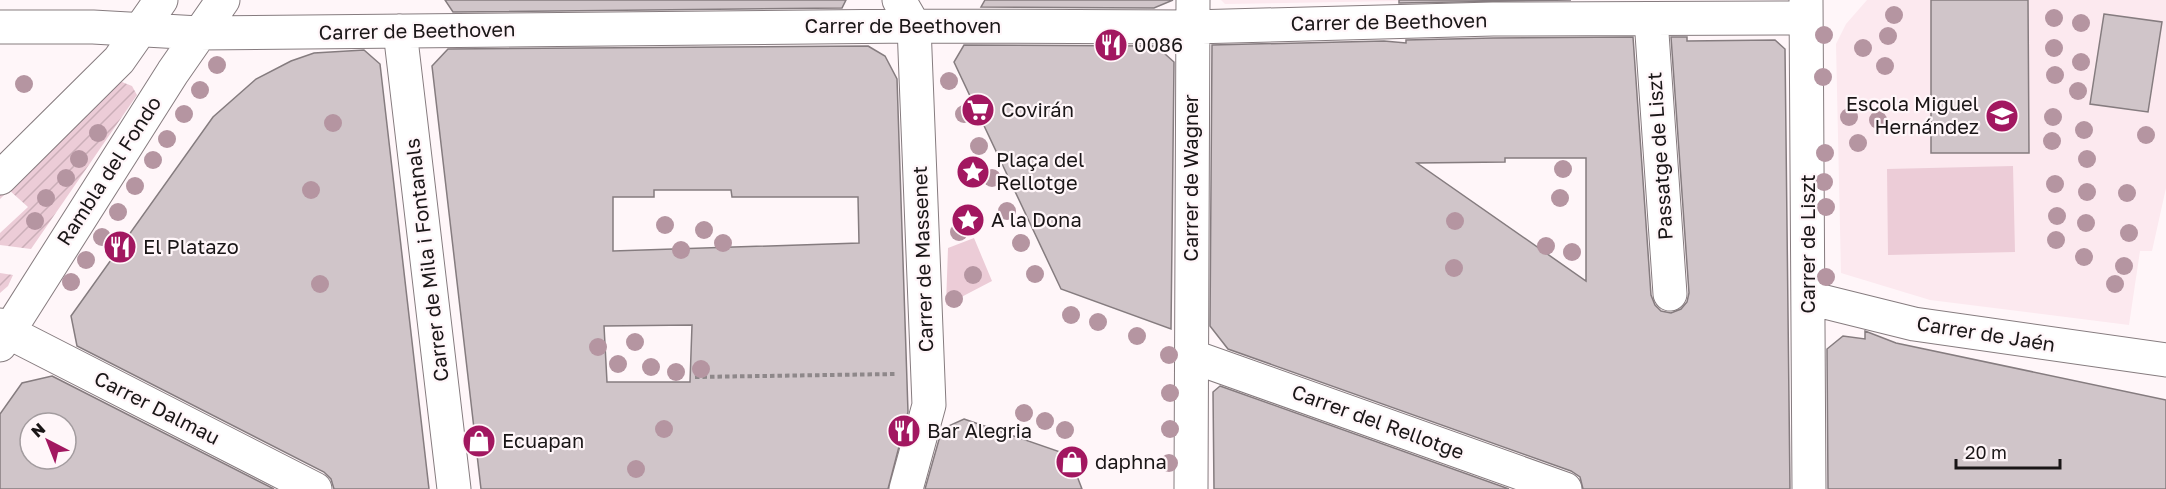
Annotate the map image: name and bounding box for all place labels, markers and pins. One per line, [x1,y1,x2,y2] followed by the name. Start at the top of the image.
[1093,27,1129,63] restaurant icon: 0086
[1134,32,1183,56] place label: 0086
[1846,91,1979,138] place label: Escola Miguel Hernández
[960,92,996,128] supermarket icon: Covirán
[1001,97,1074,121] place label: Covirán
[1984,98,2020,134] school or university icon: Escola Miguel Hernández
[996,147,1084,194] place label: Plaça del Rellotge
[955,154,991,190] place icon: Plaça del Rellotge
[950,202,986,238] place icon: A la Dona
[991,207,1082,231] place label: A la Dona
[102,229,138,265] restaurant icon: El Platazo
[143,234,239,258] place label: El Platazo
[886,413,922,449] restaurant icon: Bar Alegria
[927,418,1032,442] place label: Bar Alegria
[461,423,497,459] shop icon: Ecuapan
[502,428,584,452] place label: Ecuapan
[1054,444,1090,480] shop icon: daphna
[1095,449,1167,473] place label: daphna

